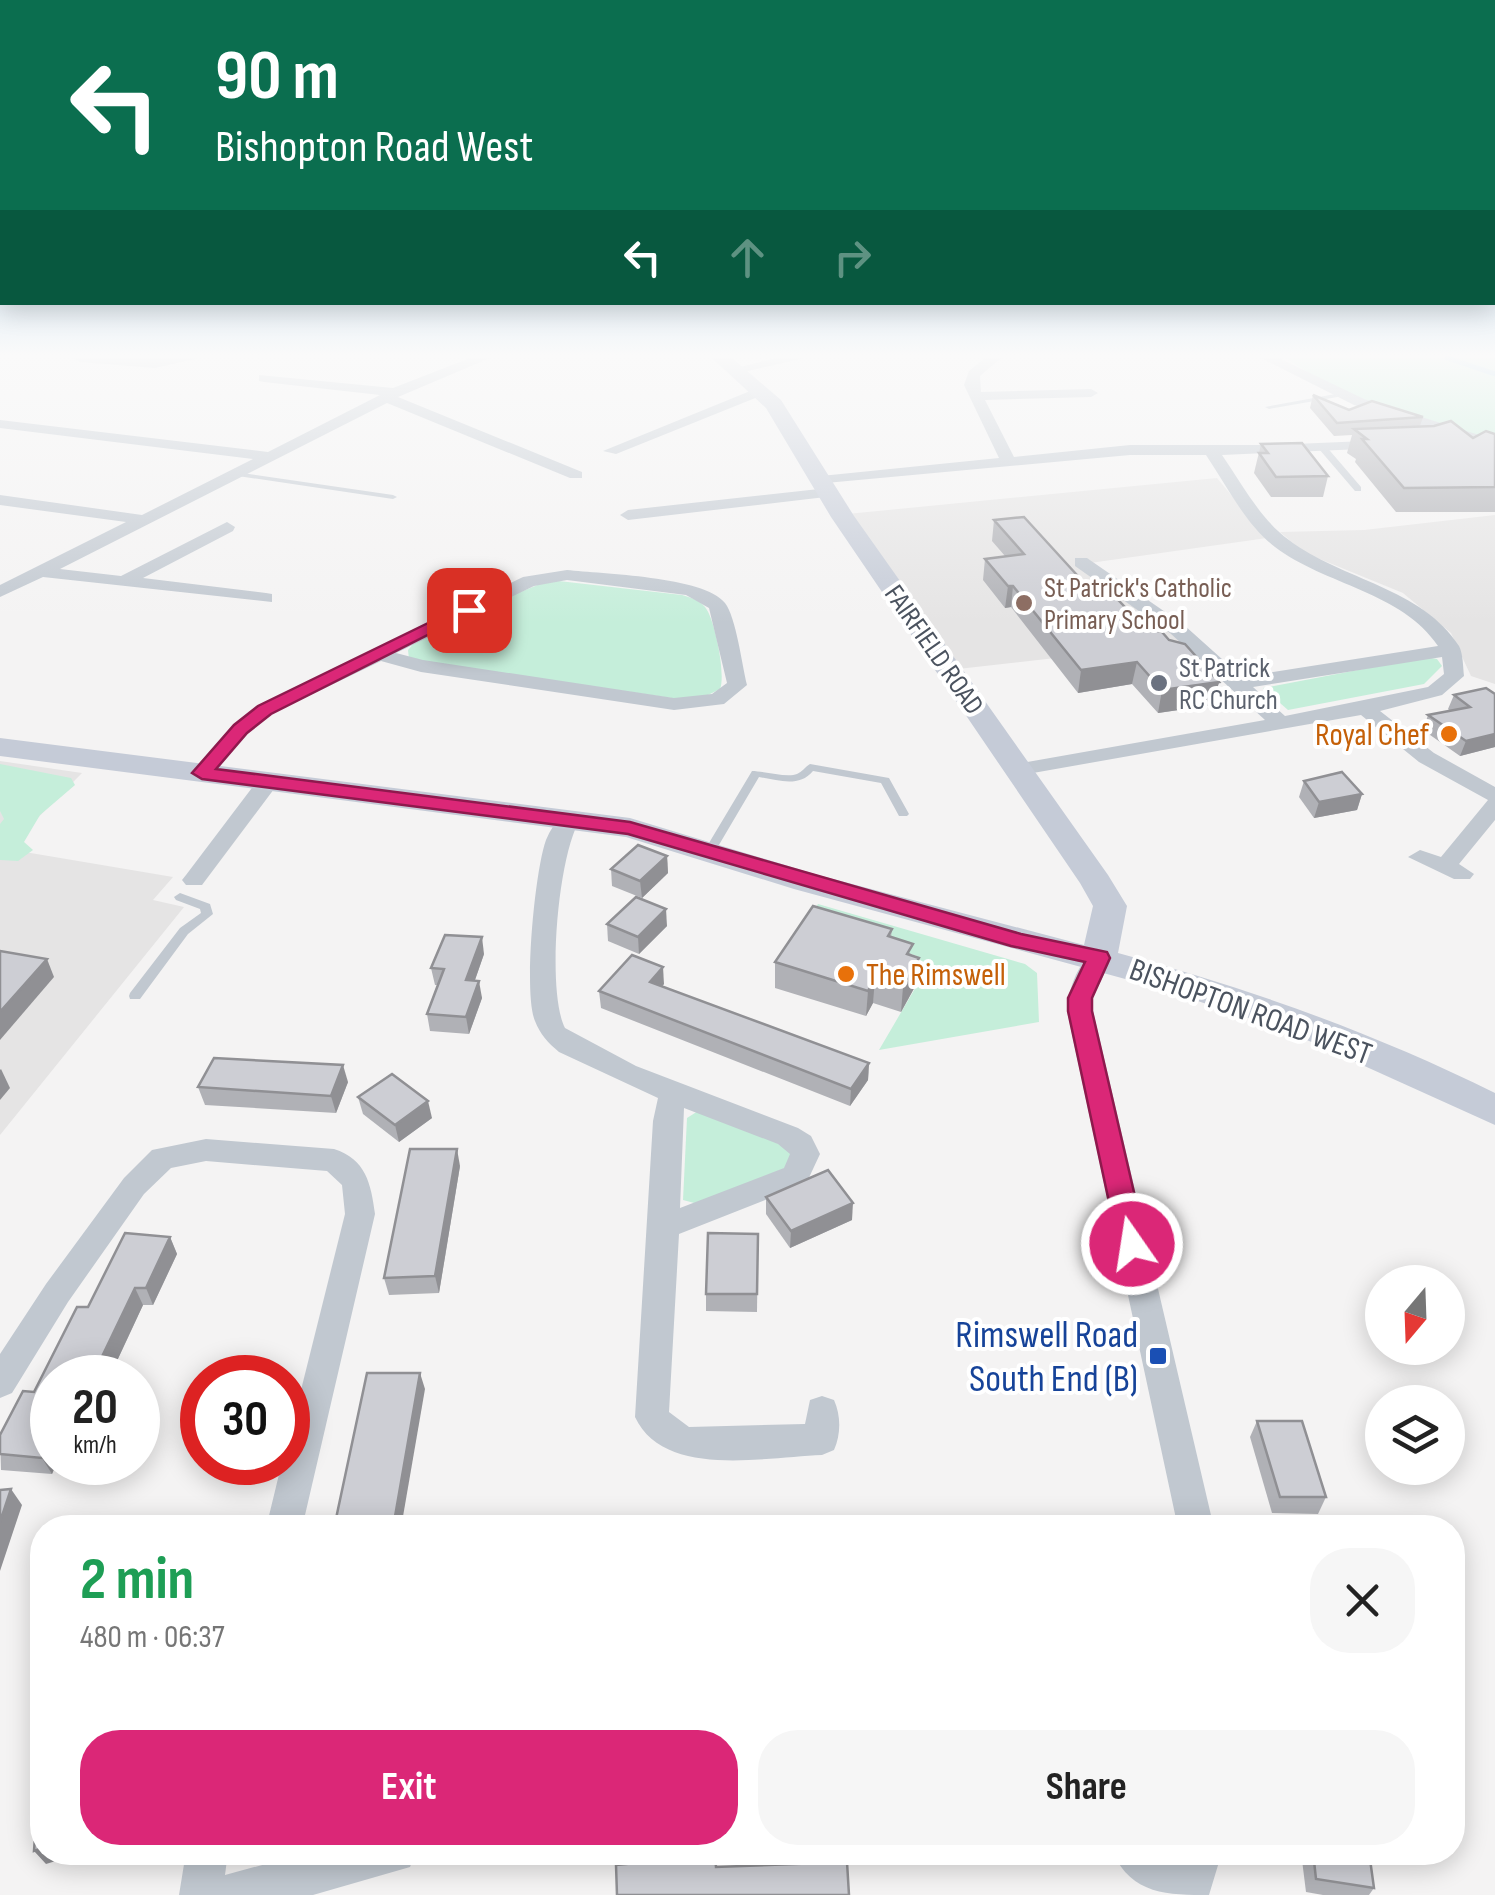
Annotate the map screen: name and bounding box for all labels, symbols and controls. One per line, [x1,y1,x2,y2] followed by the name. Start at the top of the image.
[215,35,339,119] text: 90 m
[50,40,180,170] icon: left
[215,120,533,175] text: Bishopton Road West
[615,230,670,285] icon: left
[720,230,775,285] icon: ahead
[825,230,880,285] icon: right
[427,568,512,653] pin
[1044,572,1232,637] place label: St Patrick's Catholic Primary School
[877,579,990,721] street label: FAIRFIELD ROAD
[442,583,497,638] icon: arrive
[1013,592,1035,614] marker: St Patrick's Catholic Primary School
[1179,652,1278,717] place label: St Patrick RC Church
[1148,672,1170,694] marker: St Patrick RC Church
[1315,716,1430,755] place label: Royal Chef
[1438,723,1460,745] marker: Royal Chef
[1124,951,1377,1074] street label: BISHOPTON ROAD WEST
[866,956,1006,995] place label: The Rimswell
[835,963,857,985] marker: The Rimswell
[1080,1192,1184,1296] position arrow
[1365,1265,1465,1365] north arrow
[1365,1265,1465,1485] map controls
[955,1313,1138,1402] place label: Rimswell Road South End (B)
[1147,1345,1169,1367] marker: Rimswell Road South End (B)
[180,1355,310,1485] speed limit sign: 30
[72,1378,118,1438] text: 20
[1365,1385,1465,1485] button: layers
[73,1430,117,1461] text: km/h
[80,1544,194,1616] text: 2 min
[1310,1548,1415,1653] button: close
[80,1618,224,1657] text: 480 m · 06:37
[80,1730,738,1845] button: Exit
[758,1730,1415,1845] button: Share

